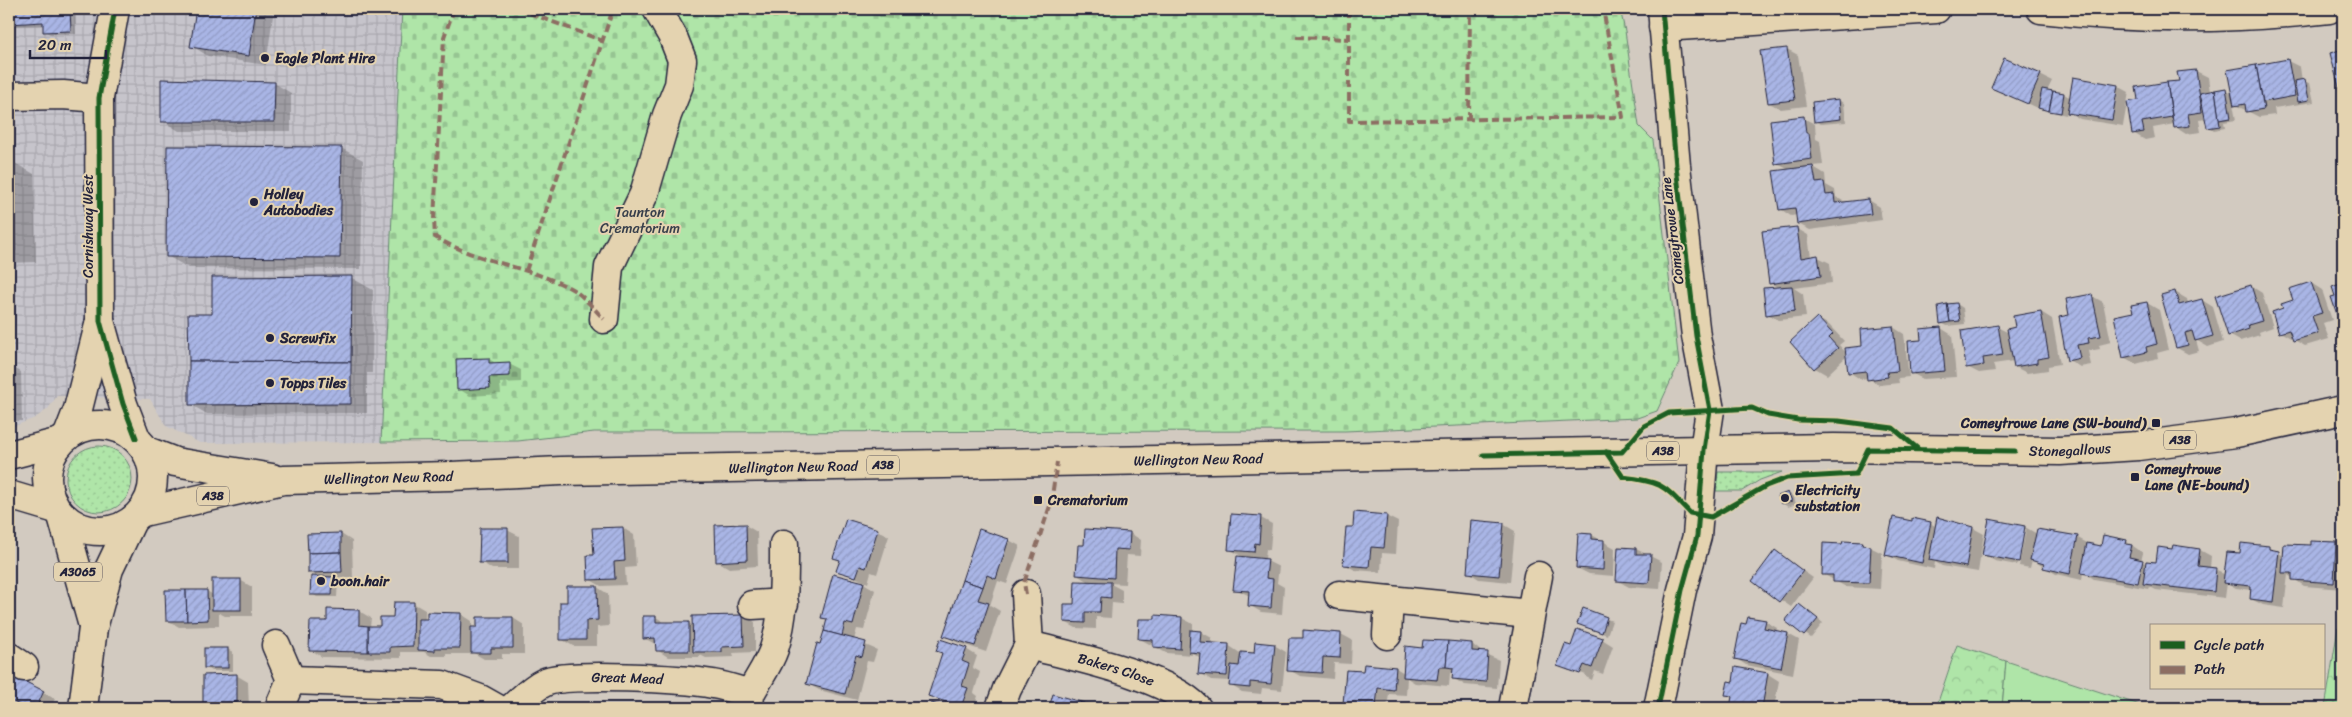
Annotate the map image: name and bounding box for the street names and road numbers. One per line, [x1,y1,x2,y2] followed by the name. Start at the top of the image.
[76,174,101,278] street label: Cornishway West
[1653,176,1691,286] street label: Comeytrowe Lane
[2164,430,2196,450] road number: A38
[2029,436,2112,464] street label: Stonegallows
[1647,442,1679,461] road number: A38
[1133,446,1265,473] street label: Wellington New Road
[728,454,860,481] street label: Wellington New Road
[867,456,899,474] road number: A38
[324,464,455,492] street label: Wellington New Road
[197,486,229,506] road number: A38
[54,562,102,582] road number: A3065
[1075,646,1158,694] street label: Bakers Close
[591,665,666,692] street label: Great Mead

